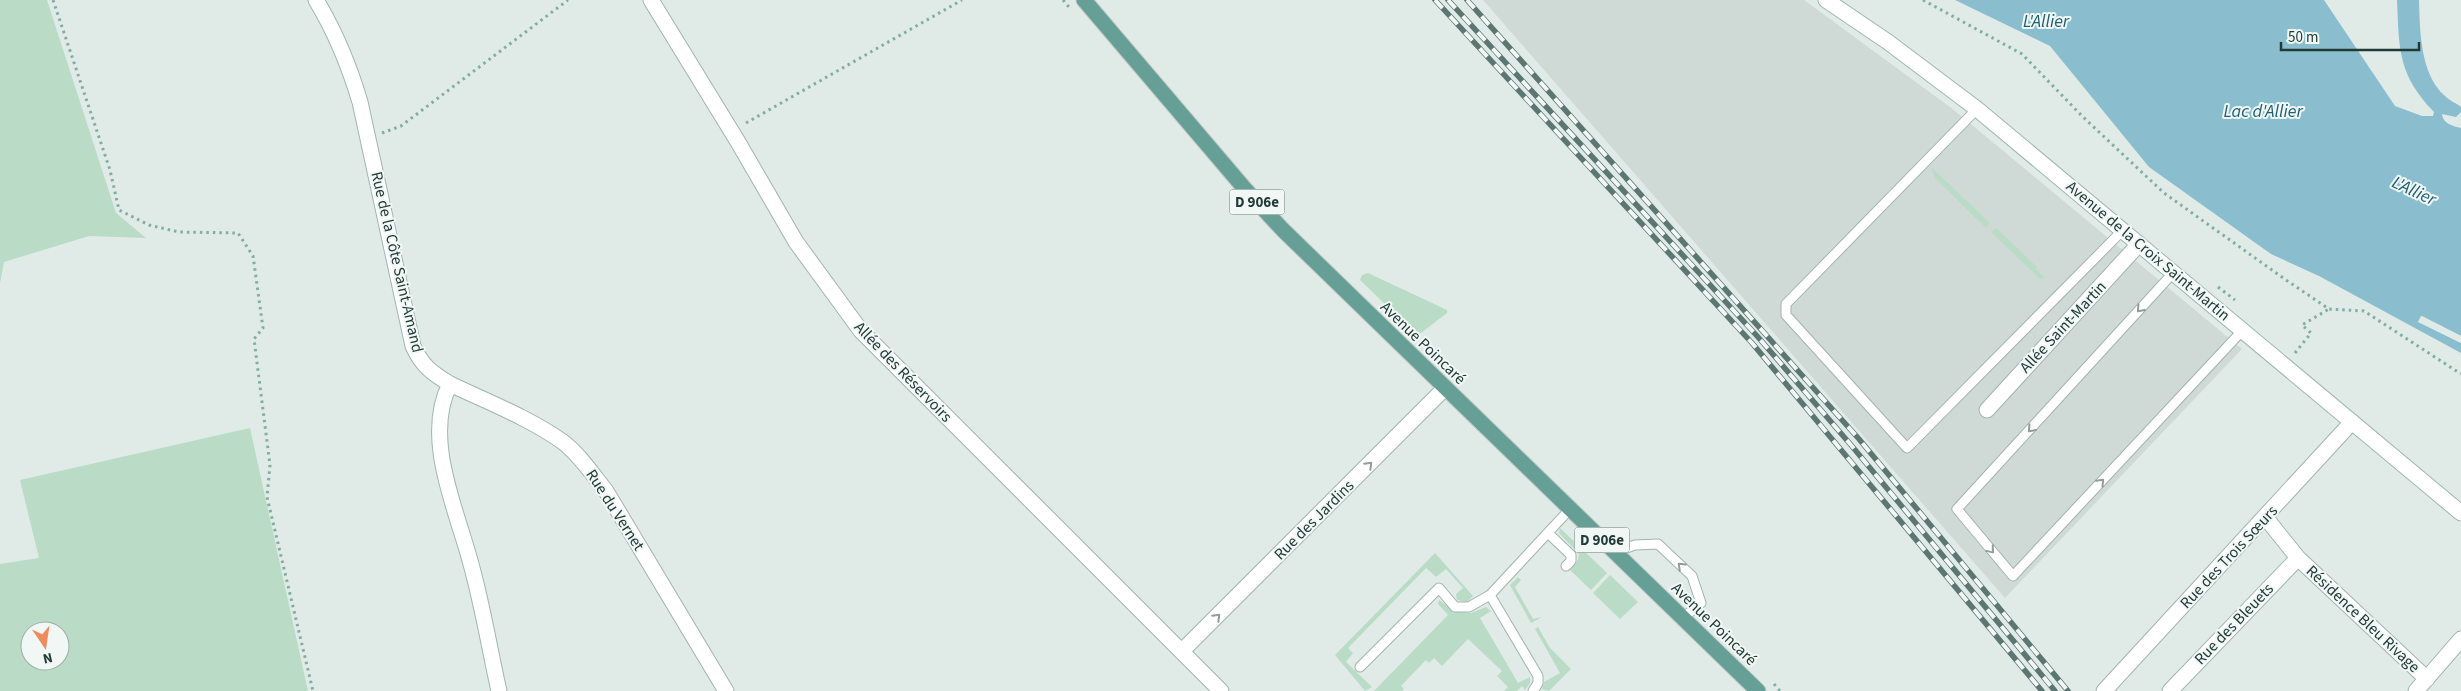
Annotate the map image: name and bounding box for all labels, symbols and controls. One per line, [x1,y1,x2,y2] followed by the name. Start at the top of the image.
[2023,9,2070,34] water label: L'Allier
[2281,20,2418,52] scale bar
[2288,27,2318,48] text: 50 m
[2223,99,2303,124] water label: Lac d'Allier
[365,169,429,355] street label: Rue de la Côte Saint-Amand
[2388,170,2441,212] water label: L'Allier
[2061,176,2235,326] street label: Avenue de la Croix Saint-Martin
[1230,190,1284,214] road number: D 906e
[2015,276,2111,378] street label: Allée Saint-Martin
[1375,297,1471,390] street label: Avenue Poincaré
[2137,303,2146,312] one-way arrow
[849,317,957,427] street label: Allée des Réservoirs
[2028,423,2037,432] one-way arrow
[1363,462,1372,471] one-way arrow
[580,465,650,556] street label: Rue du Vernet
[1269,475,1359,565] street label: Rue des Jardins
[2095,479,2104,488] one-way arrow
[2175,500,2283,614] street label: Rue des Trois Sœurs
[1574,528,1630,552] road number: D 906e
[1986,545,1995,554] one-way arrow
[2301,560,2425,678] street label: Résidence Bleu Rivage
[1678,563,1687,572] one-way arrow
[1666,578,1762,671] street label: Avenue Poincaré
[2189,578,2279,670] street label: Rue des Bleuets
[1211,614,1220,623] one-way arrow
[20,621,70,671] north arrow
[41,647,54,668] text: N

